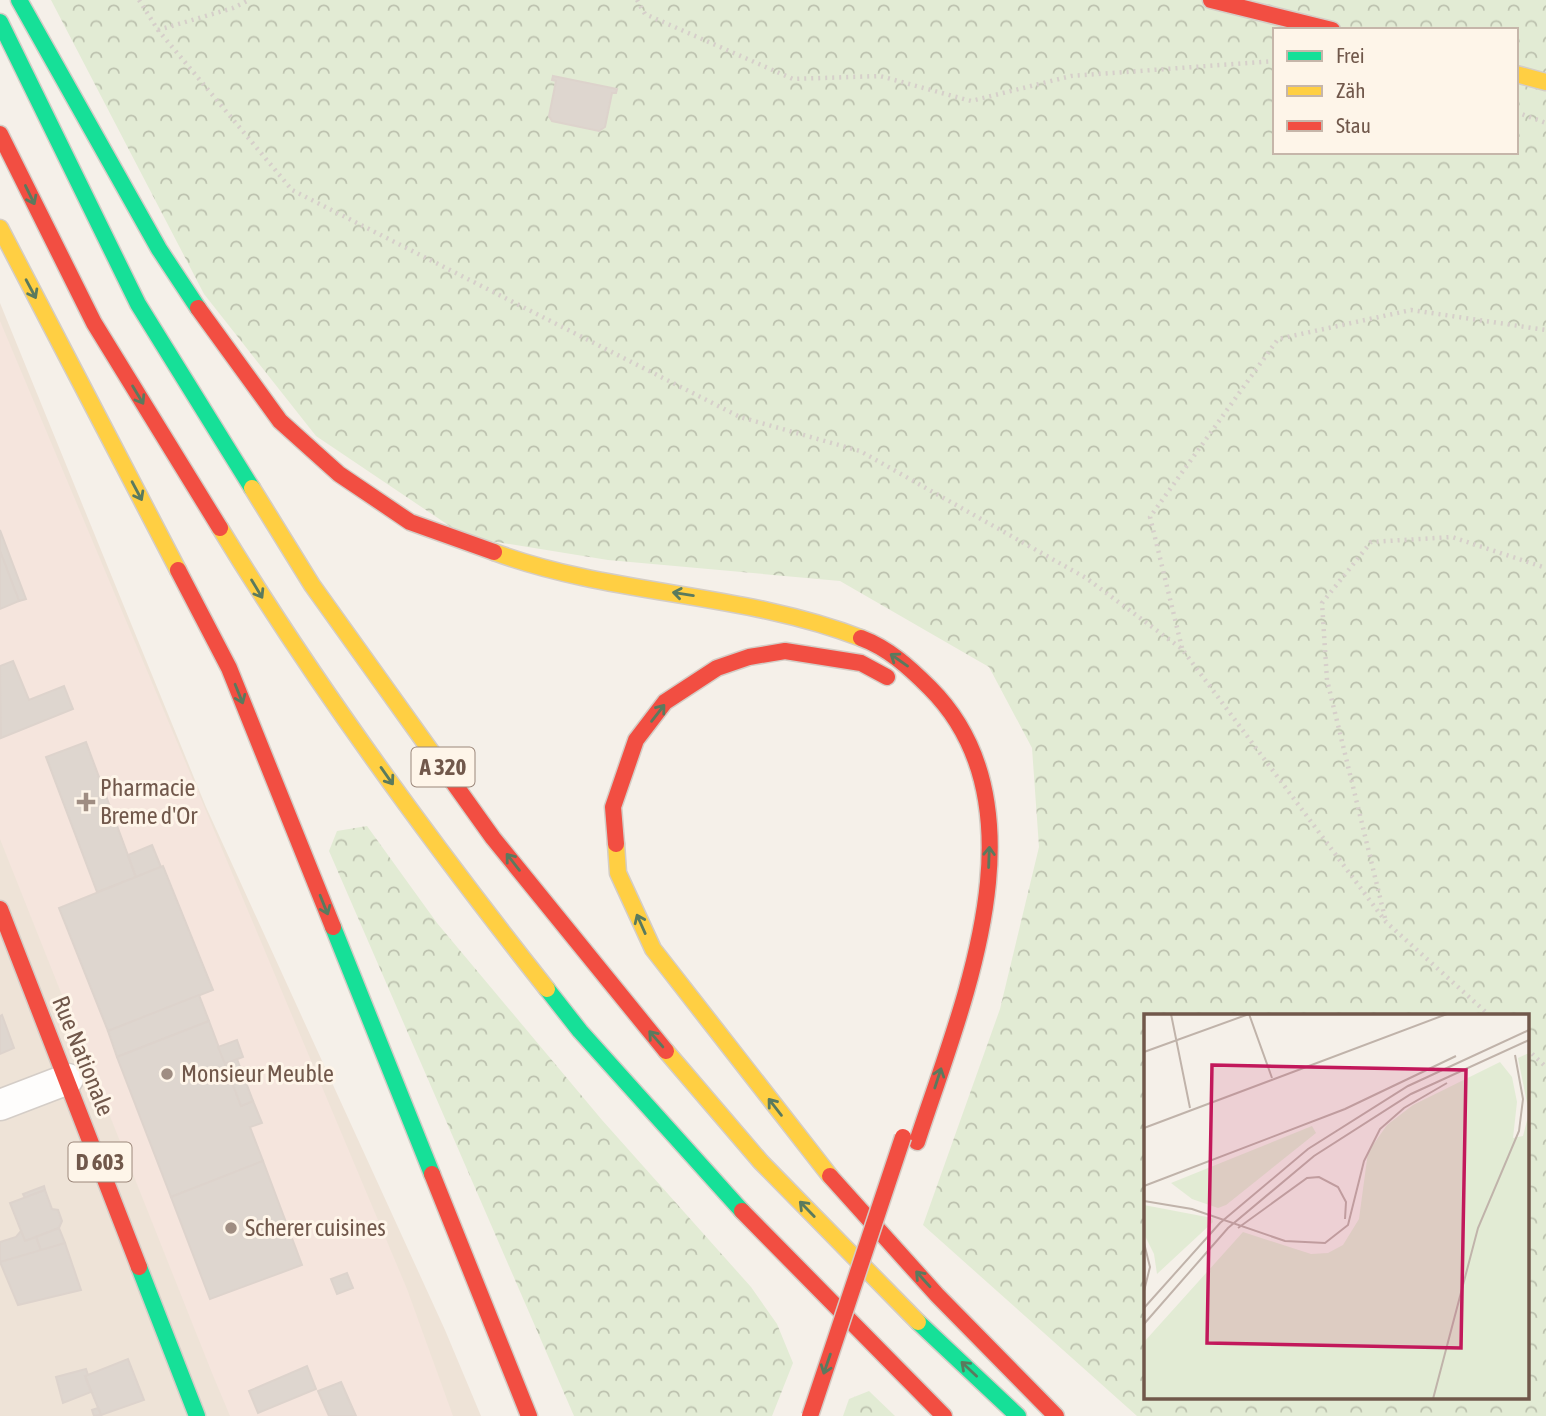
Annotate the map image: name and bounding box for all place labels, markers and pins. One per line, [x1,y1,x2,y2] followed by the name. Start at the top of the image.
[100,774,198,829] place label: Pharmacie Breme d'Or
[78,794,94,810] marker: Pharmacie Breme d'Or
[181,1060,334,1087] place label: Monsieur Meuble
[159,1066,175,1082] marker: Monsieur Meuble
[245,1214,386,1241] place label: Scherer cuisines
[223,1220,239,1236] marker: Scherer cuisines

